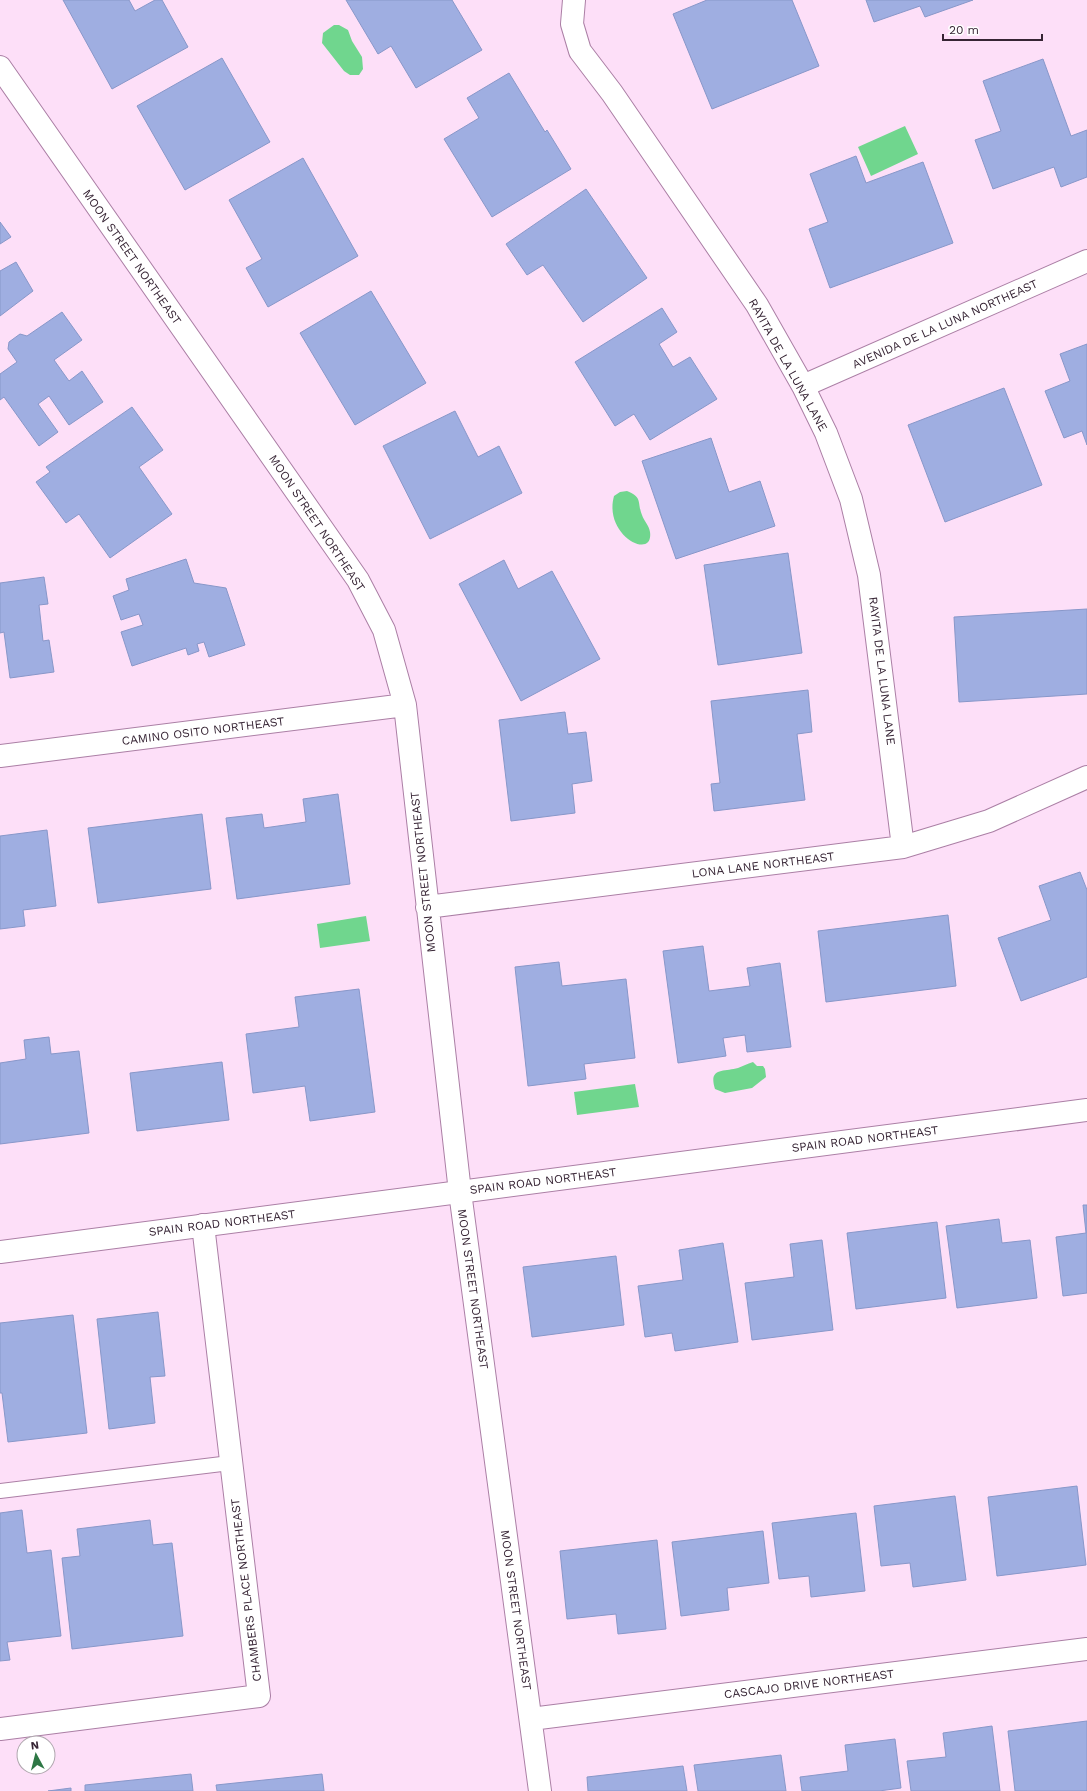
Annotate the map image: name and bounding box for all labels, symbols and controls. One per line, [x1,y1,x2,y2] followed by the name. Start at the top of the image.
[943,16,1042,42] scale bar
[949,23,979,37] text: 20 m
[80,187,184,327] street label: MOON STREET NORTHEAST
[850,277,1040,371] street label: AVENIDA DE LA LUNA NORTHEAST
[746,296,831,434] street label: RAYITA DE LA LUNA LANE
[266,452,368,594] street label: MOON STREET NORTHEAST
[866,596,898,746] street label: RAYITA DE LA LUNA LANE
[121,714,285,748] street label: CAMINO OSITO NORTHEAST
[408,791,438,953] street label: MOON STREET NORTHEAST
[691,849,835,881] street label: LONA LANE NORTHEAST
[791,1123,939,1155] street label: SPAIN ROAD NORTHEAST
[469,1165,617,1197] street label: SPAIN ROAD NORTHEAST
[148,1207,296,1239] street label: SPAIN ROAD NORTHEAST
[455,1208,491,1370] street label: MOON STREET NORTHEAST
[228,1498,264,1682] street label: CHAMBERS PLACE NORTHEAST
[498,1529,534,1691] street label: MOON STREET NORTHEAST
[723,1667,895,1701] street label: CASCAJO DRIVE NORTHEAST
[16,1735,56,1775] north arrow
[30,1739,40,1753] text: N

